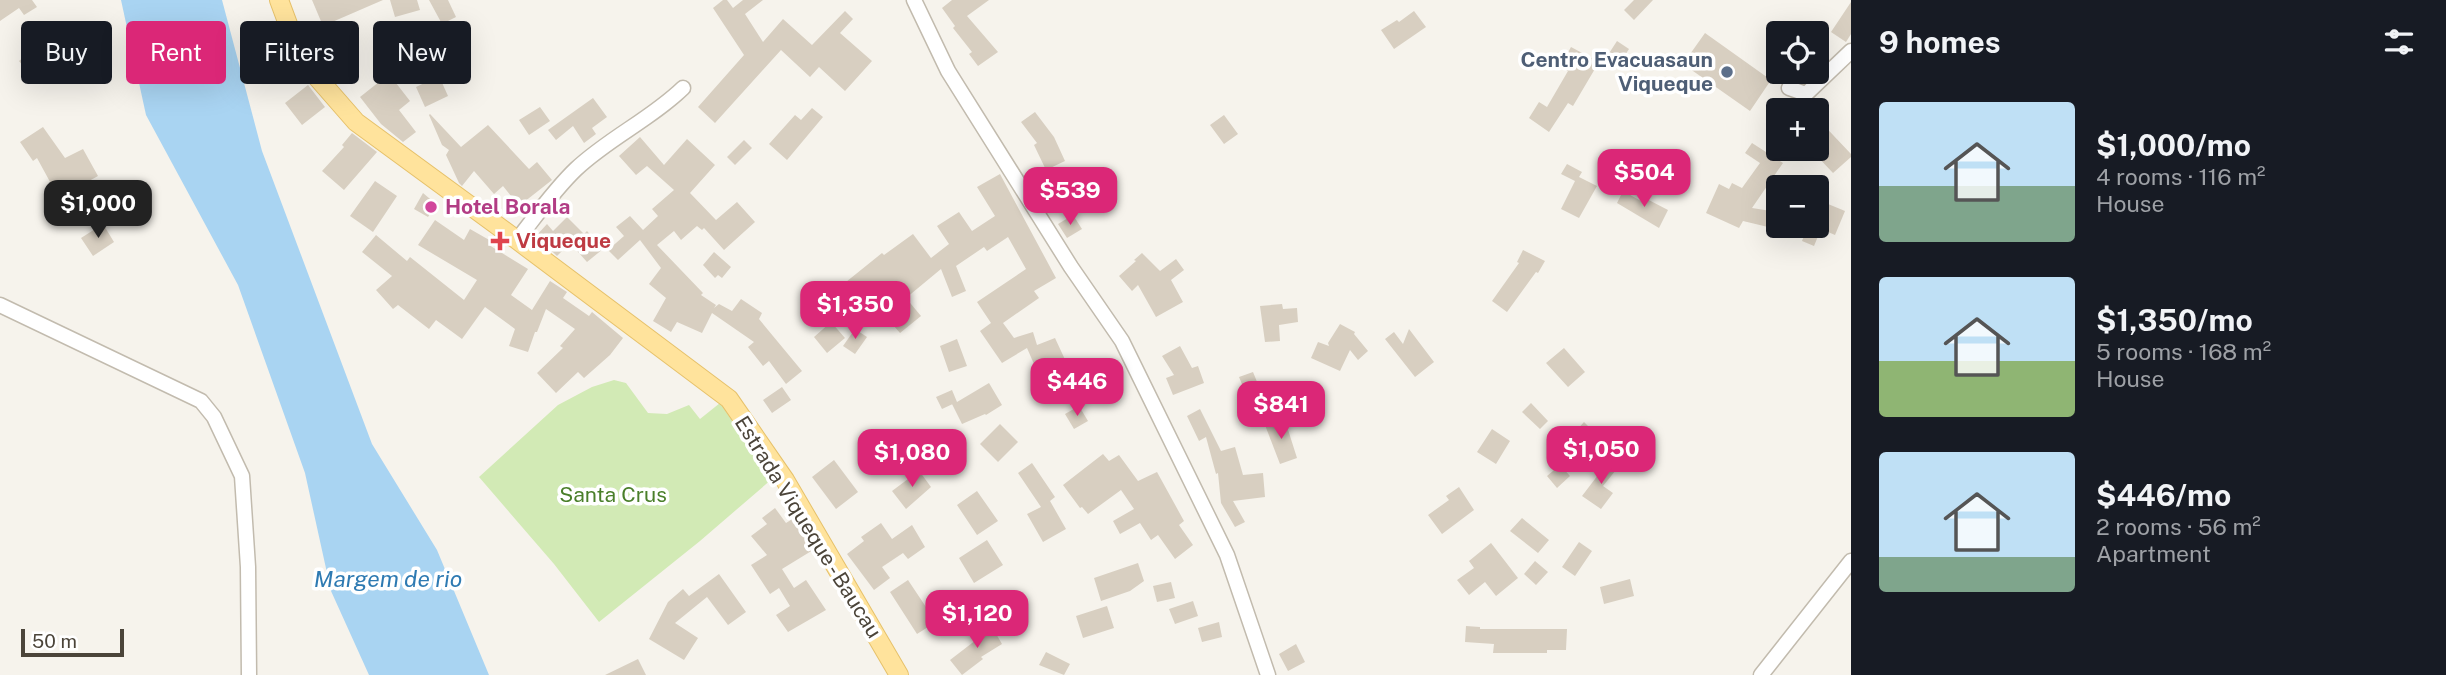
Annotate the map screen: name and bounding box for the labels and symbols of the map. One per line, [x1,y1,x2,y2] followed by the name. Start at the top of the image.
[1520,47,1713,96] place label: Centro Evacuasaun Viqueque
[1719,64,1735,80] marker: Centro Evacuasaun Viqueque
[1603,150,1685,209] pin: $504
[1029,168,1111,227] pin: $539
[41,180,155,240] pin: $1,000
[445,194,570,219] place label: Hotel Borala
[423,199,439,215] marker: Hotel Borala
[516,228,611,253] place label: Viqueque
[490,231,510,251] marker: Viqueque
[798,282,912,341] pin: $1,350
[1036,358,1118,418] pin: $446
[1240,382,1322,441] pin: $841
[730,411,887,642] street label: Estrada Viqueque - Baucau
[1544,426,1658,486] pin: $1,050
[855,430,969,489] pin: $1,080
[559,482,667,507] park label: Santa Crus
[314,565,462,592] water label: Margem de rio
[920,590,1034,650] pin: $1,120
[21,626,124,658] scale bar

